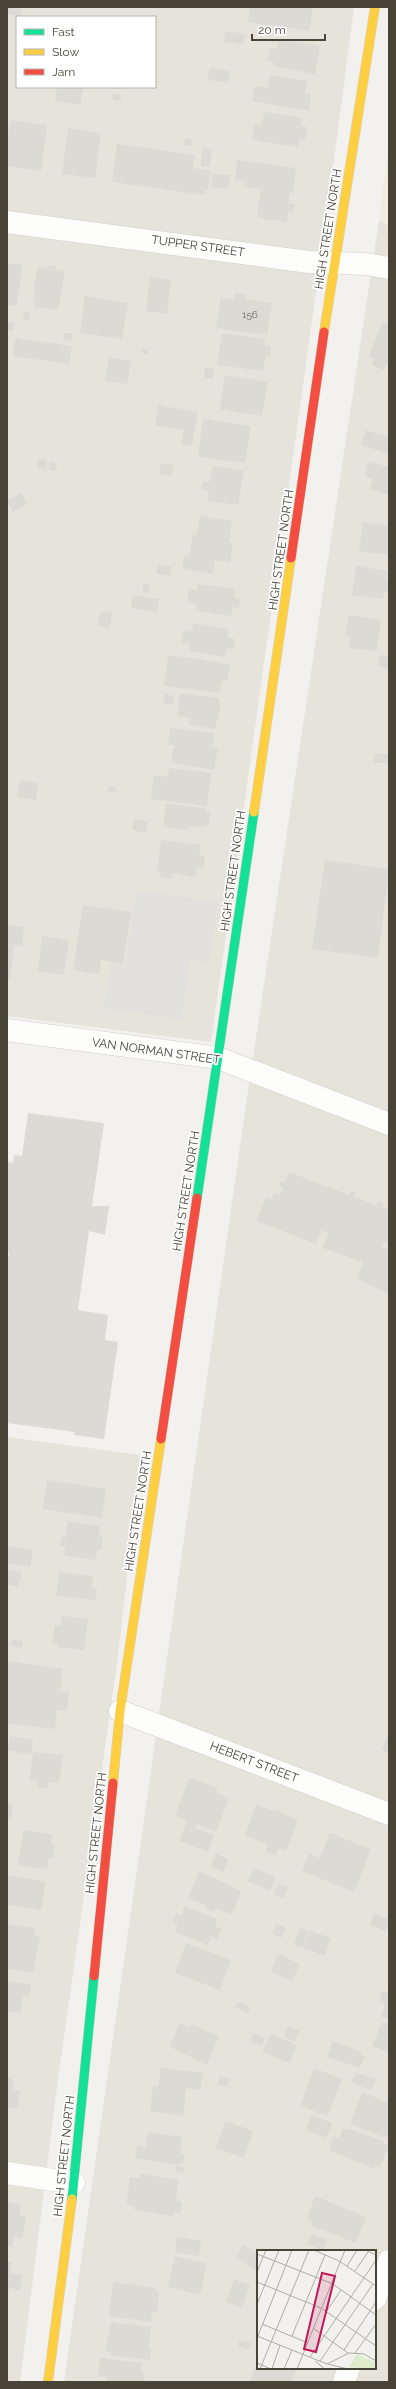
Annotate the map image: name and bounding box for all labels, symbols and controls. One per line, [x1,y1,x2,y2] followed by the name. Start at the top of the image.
[16,16,156,88] legend
[252,16,325,42] scale bar
[258,23,286,37] text: 20 m
[52,25,75,39] text: Fast
[52,45,79,59] text: Slow
[52,65,75,79] text: Jam
[312,168,344,290] street label: HIGH STREET NORTH
[151,233,246,260] street label: TUPPER STREET
[242,309,258,320] house number: 156
[266,489,296,611] street label: HIGH STREET NORTH
[218,810,248,932] street label: HIGH STREET NORTH
[91,1035,222,1067] street label: VAN NORMAN STREET
[170,1130,202,1252] street label: HIGH STREET NORTH
[122,1450,154,1572] street label: HIGH STREET NORTH
[208,1739,301,1786] street label: HEBERT STREET
[83,1772,109,1894] street label: HIGH STREET NORTH
[51,2095,77,2217] street label: HIGH STREET NORTH
[257,2250,376,2369] inset map

